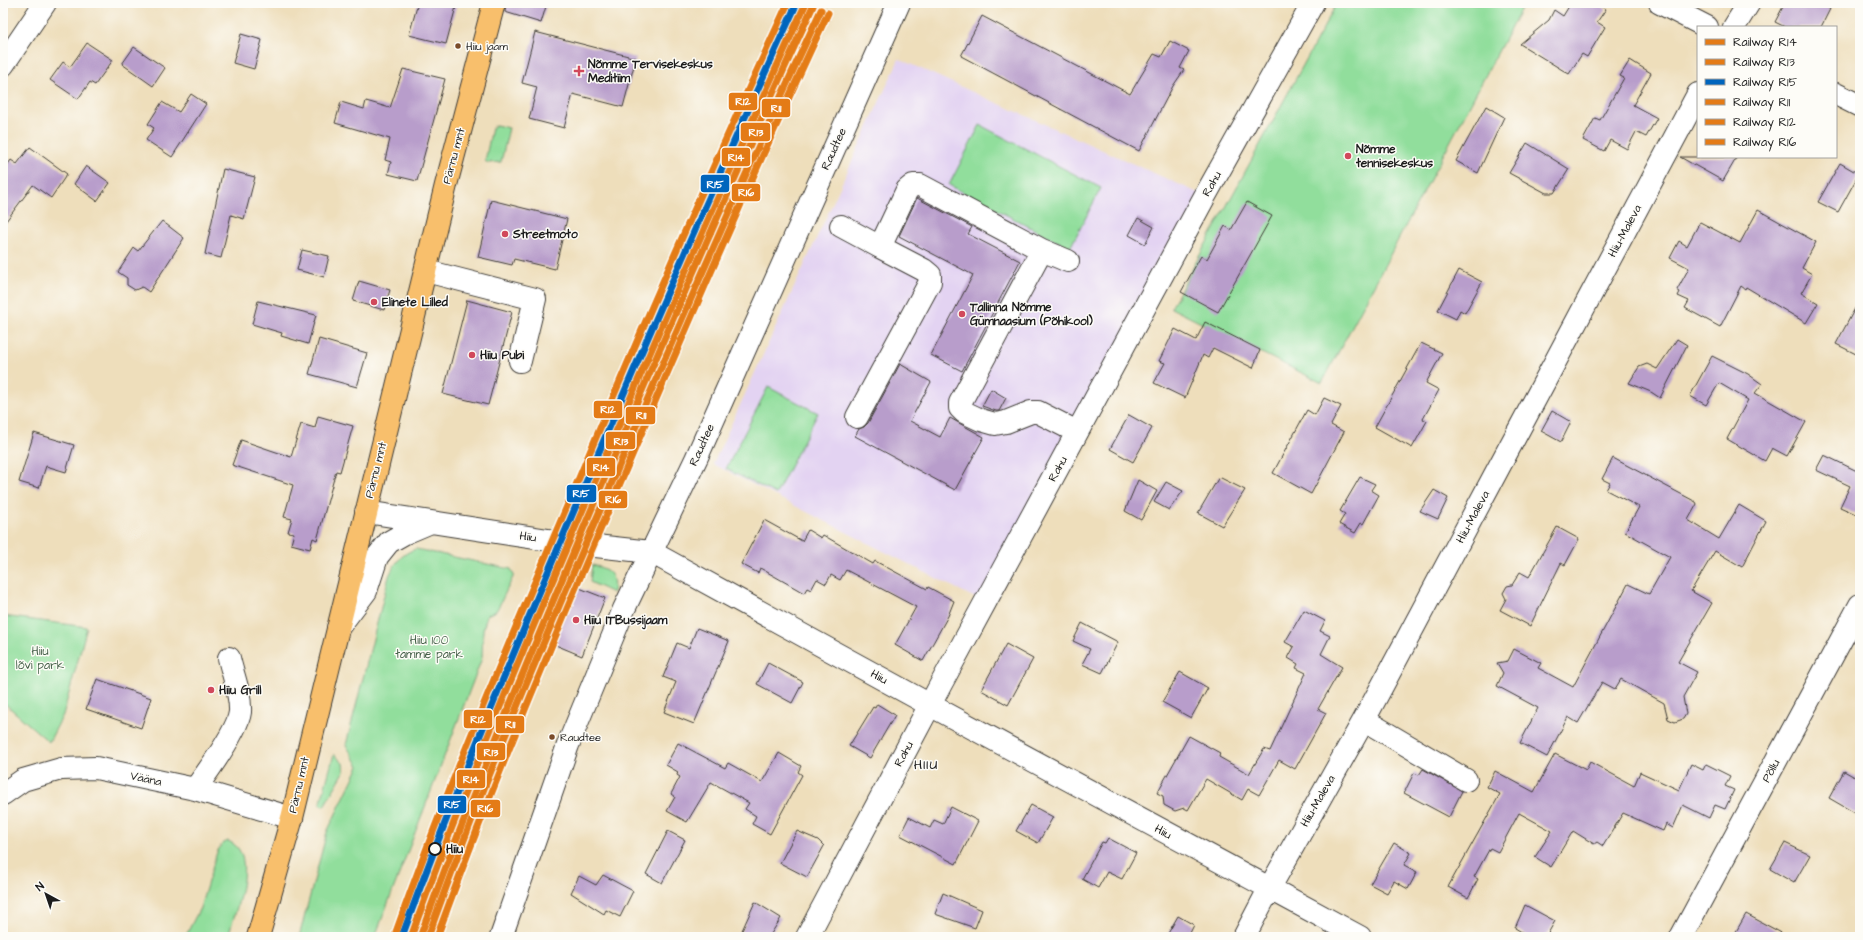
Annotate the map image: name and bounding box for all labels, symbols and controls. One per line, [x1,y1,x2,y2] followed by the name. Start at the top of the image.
[1697,26,1837,158] legend
[1733,34,1797,52] text: Railway R14
[466,39,508,54] place label: Hiiu jaam
[453,41,463,51] marker: Hiiu jaam
[1733,54,1795,72] text: Railway R13
[588,56,713,87] place label: Nõmme Tervisekeskus Meditiim
[573,65,585,77] marker: Nõmme Tervisekeskus Meditiim
[1733,74,1798,92] text: Railway R15
[728,92,758,111] line badge: R12
[735,94,751,109] text: R12
[1733,94,1791,112] text: Railway R11
[761,98,791,118] line badge: R11
[771,101,782,116] text: R11
[1733,114,1796,132] text: Railway R12
[740,122,771,142] line badge: R13
[749,125,764,140] text: R13
[817,125,851,173] street label: Raudtee
[438,126,470,186] street label: Pärnu mnt
[1733,134,1797,152] text: Railway R16
[1355,141,1433,172] place label: Nõmme tennisekeskus
[721,147,751,167] line badge: R14
[728,150,745,165] text: R14
[1343,151,1353,161] marker: Nõmme tennisekeskus
[1198,168,1226,200] street label: Rahu
[700,174,730,193] line badge: R15
[706,177,724,192] text: R15
[731,183,761,202] line badge: R16
[738,185,754,200] text: R16
[1604,202,1646,260] street label: Hiiu-Maleva
[512,226,578,243] place label: Streetmoto
[500,229,510,239] marker: Streetmoto
[382,294,449,311] place label: Elinete Lilled
[369,297,379,307] marker: Elinete Lilled
[969,299,1094,330] place label: Tallinna Nõmme Gümnaasium (Põhikool)
[957,309,967,319] marker: Tallinna Nõmme Gümnaasium (Põhikool)
[480,347,524,364] place label: Hiiu Pubi
[467,350,477,360] marker: Hiiu Pubi
[593,400,623,419] line badge: R12
[600,402,616,417] text: R12
[625,406,656,425] line badge: R11
[636,408,647,423] text: R11
[685,421,719,469] street label: Raudtee
[605,431,636,450] line badge: R13
[614,434,629,449] text: R13
[361,440,391,500] street label: Pärnu mnt
[1044,453,1072,485] street label: Rahu
[586,457,616,477] line badge: R14
[593,460,610,475] text: R14
[566,484,597,503] line badge: R15
[572,486,590,501] text: R15
[1452,488,1494,546] street label: Hiiu-Maleva
[598,490,628,509] line badge: R16
[605,492,621,507] text: R16
[518,527,538,547] street label: Hiiu
[584,612,668,630] place label: Hiiu ITBussijaam
[571,615,581,625] marker: Hiiu ITBussijaam
[395,632,463,663] park label: Hiiu 100 tamme park
[16,643,65,674] park label: Hiiu lõvi park
[867,665,891,689] street label: Hiiu
[219,682,261,699] place label: Hiiu Grill
[206,685,216,695] marker: Hiiu Grill
[463,709,493,729] line badge: R12
[470,712,486,727] text: R12
[495,715,525,734] line badge: R11
[505,717,516,732] text: R11
[560,730,601,745] place label: Raudtee
[547,732,557,742] marker: Raudtee
[890,738,918,770] street label: Rahu
[476,742,506,761] line badge: R13
[484,745,499,760] text: R13
[284,755,314,815] street label: Pärnu mnt
[914,755,938,775] district label: HIIU
[1758,756,1784,786] street label: Põllu
[129,767,163,791] street label: Vääna
[456,769,486,789] line badge: R14
[463,772,480,787] text: R14
[1296,772,1340,830] street label: Hiiu-Maleva
[437,795,467,814] line badge: R15
[443,797,461,812] text: R15
[470,799,501,818] line badge: R16
[477,801,493,816] text: R16
[1152,821,1174,843] street label: Hiiu
[446,841,463,858] place label: Hiiu
[428,842,442,856] marker: Hiiu
[26,874,66,914] north arrow
[32,879,47,895] text: N

